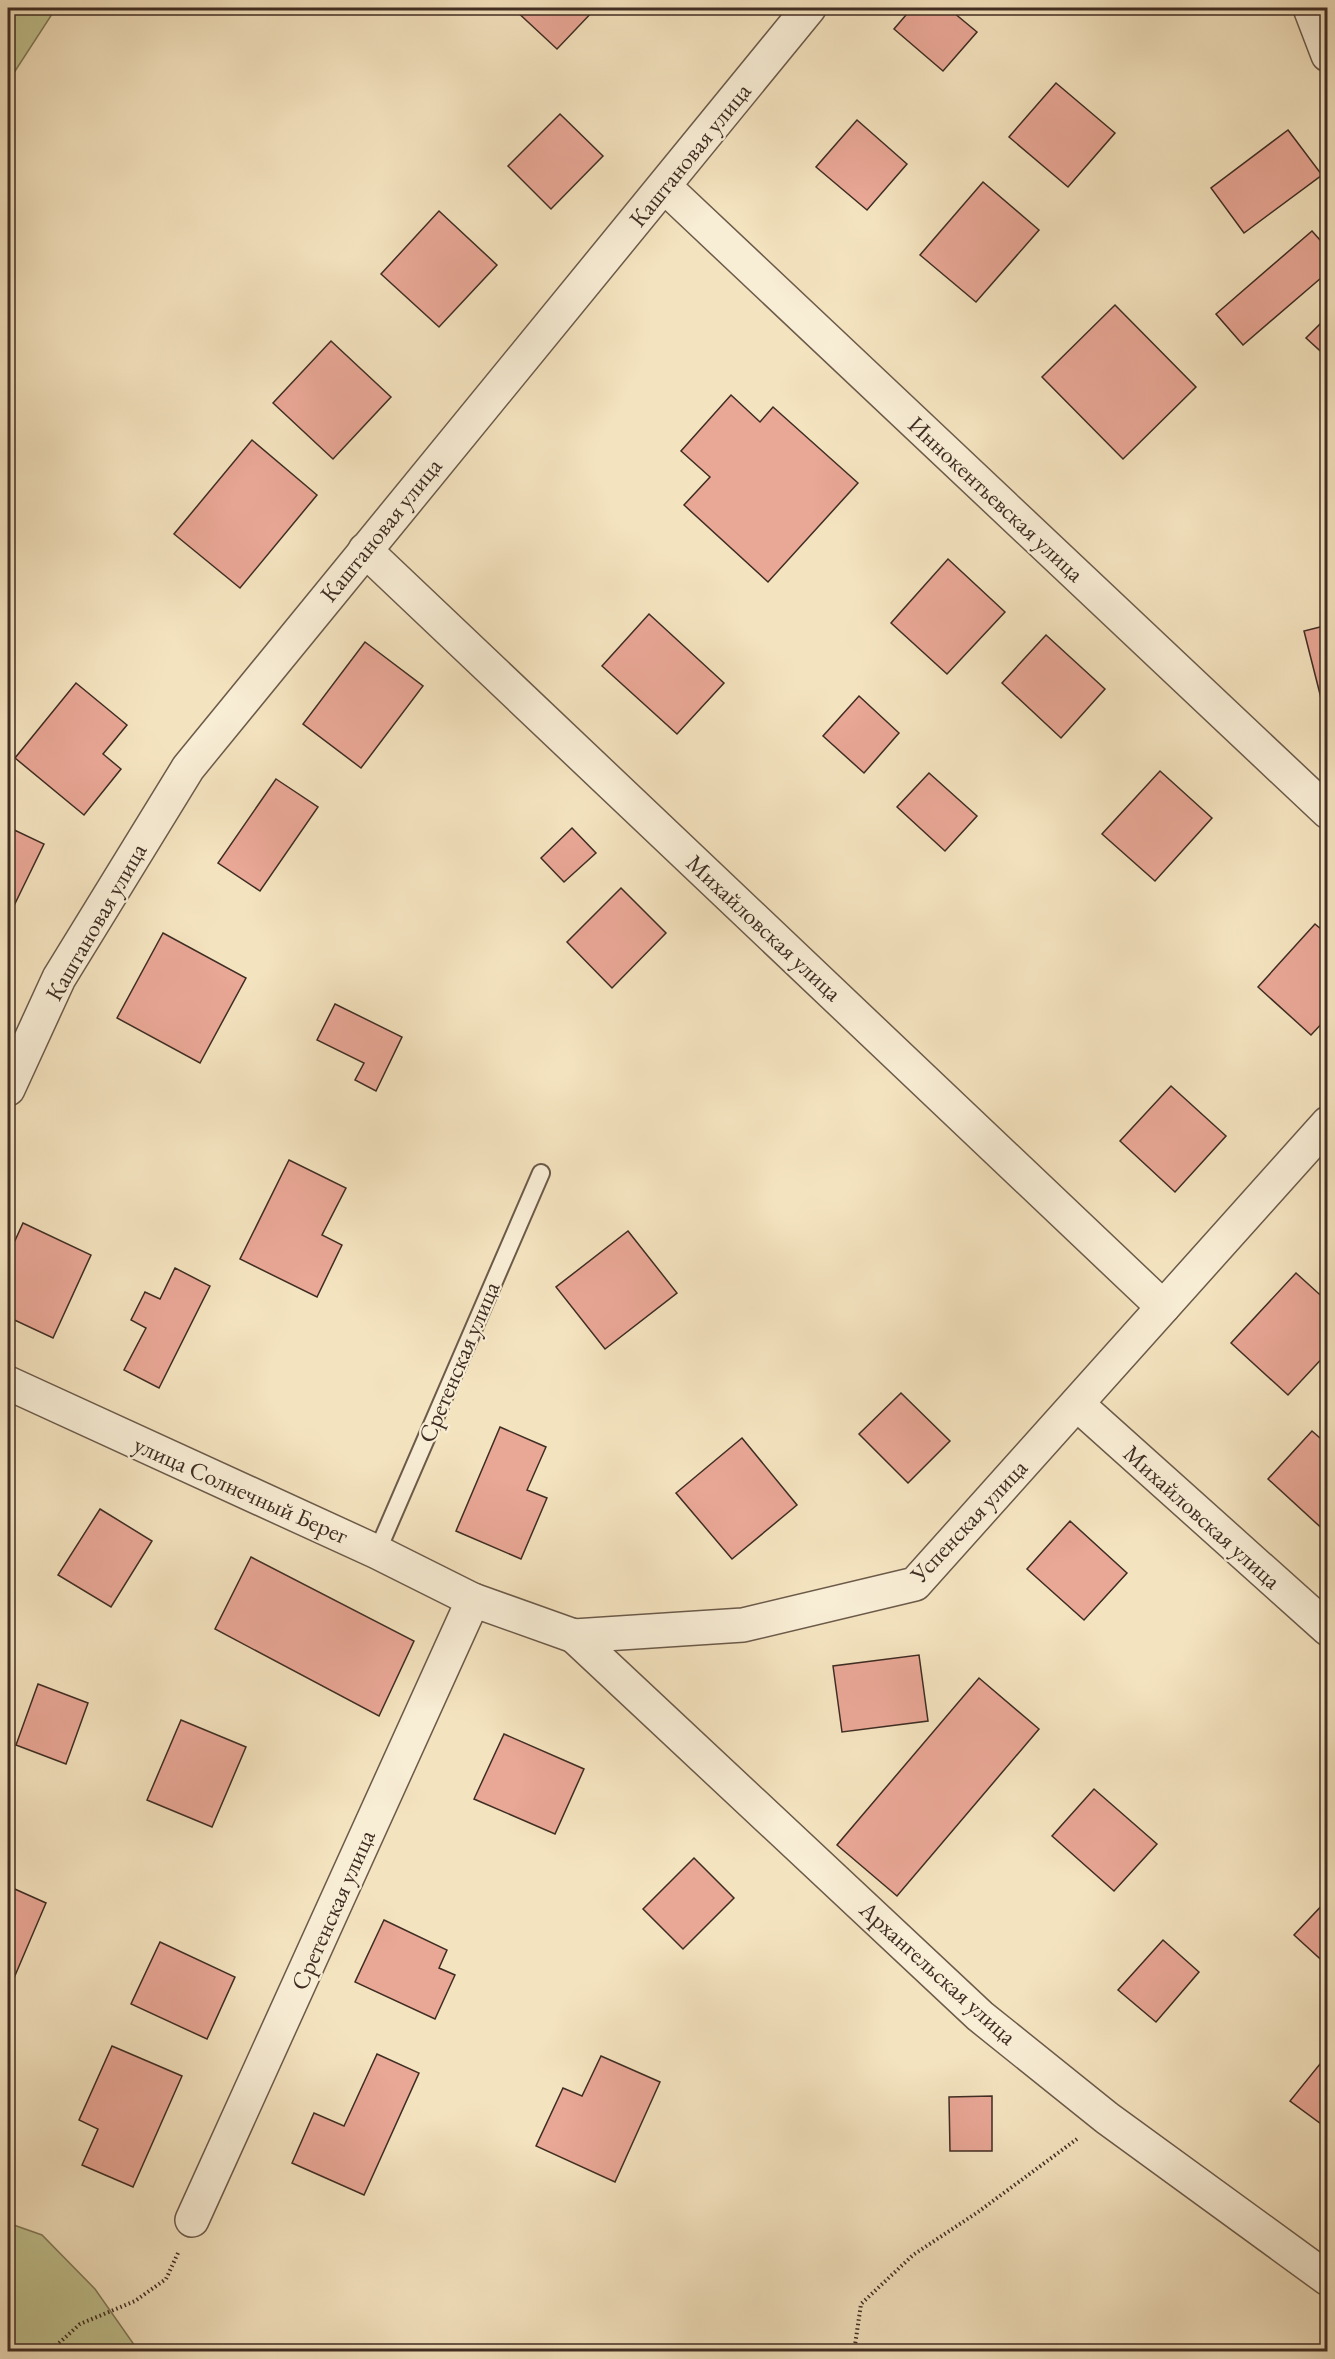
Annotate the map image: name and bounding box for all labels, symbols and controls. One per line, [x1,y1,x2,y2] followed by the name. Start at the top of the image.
[622,76,758,233] street label: Каштановая улица
[902,409,1091,589] street label: Иннокентьевская улица
[313,451,449,608] street label: Каштановая улица
[38,837,153,1006] street label: Каштановая улица
[680,847,849,1008] street label: Михайловская улица
[411,1276,507,1447] street label: Сретенская улица
[129,1428,354,1551] street label: улица Солнечный Берег
[1117,1438,1288,1596] street label: Михайловская улица
[903,1452,1034,1590] street label: Успенская улица
[283,1824,382,1995] street label: Сретенская улица
[853,1893,1024,2052] street label: Архангельская улица

